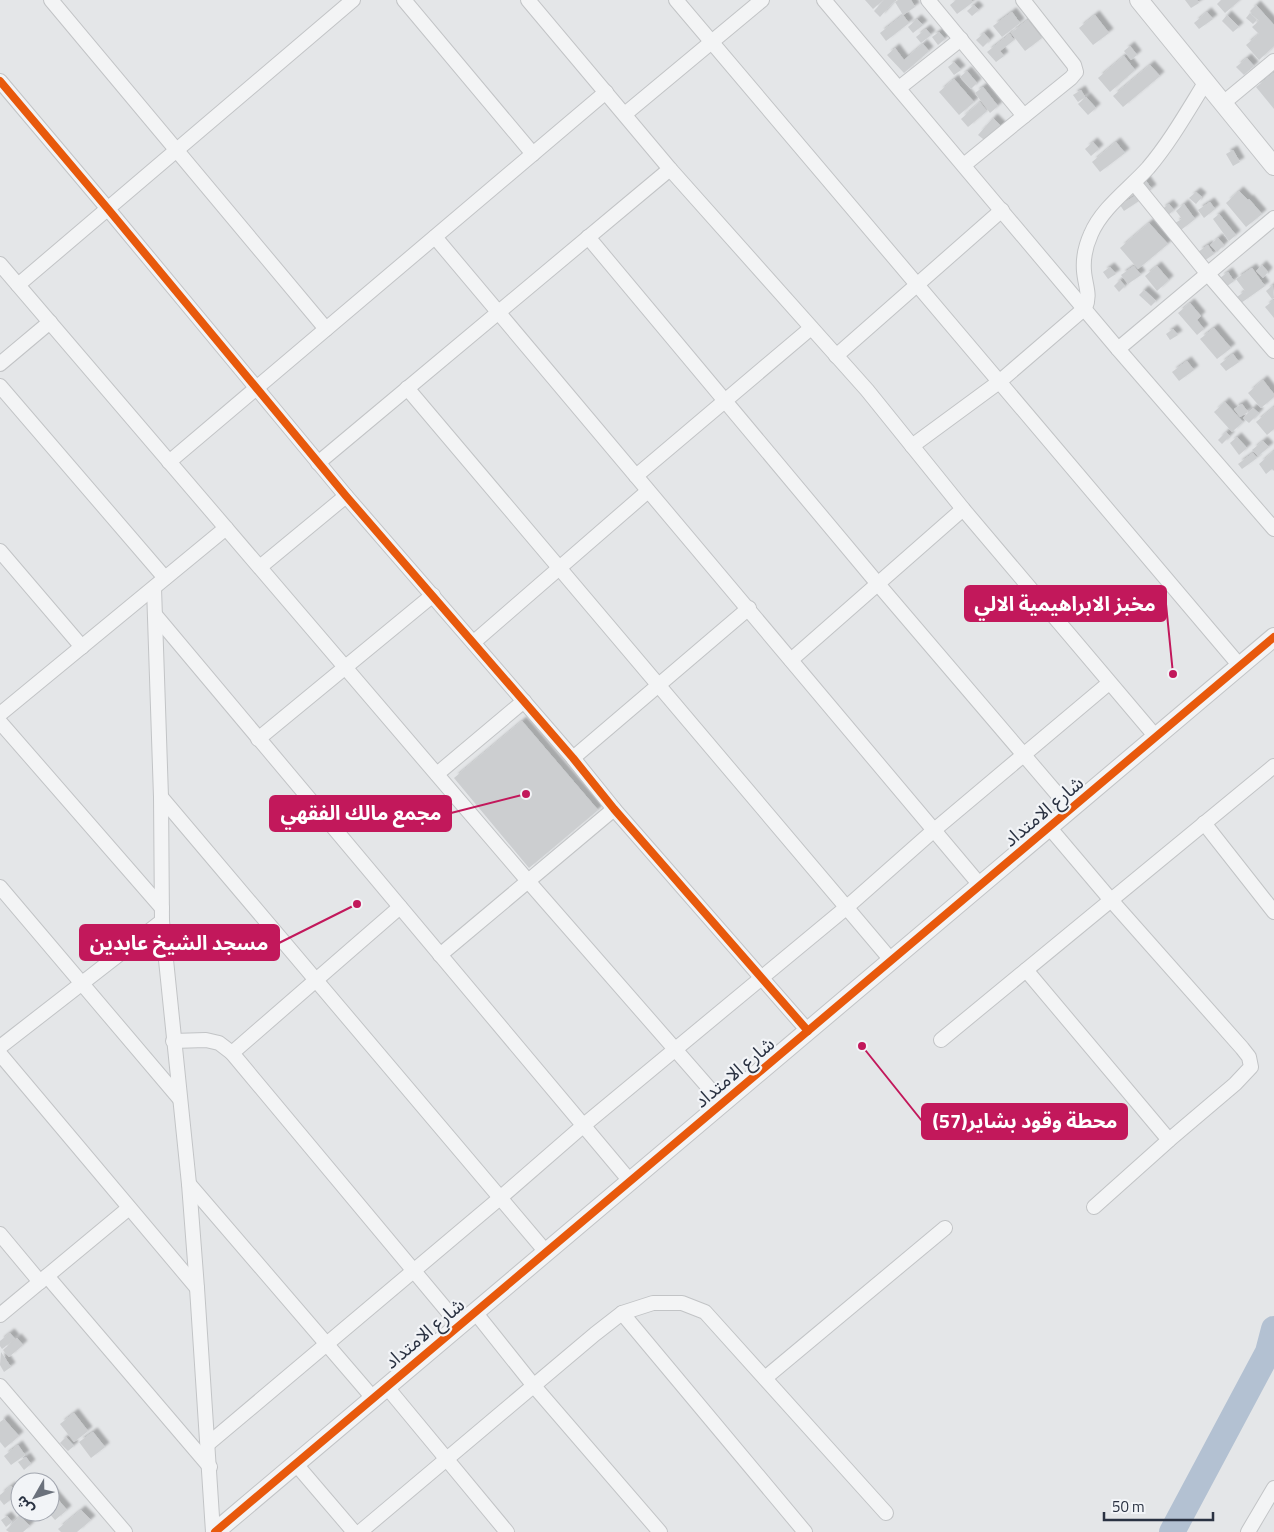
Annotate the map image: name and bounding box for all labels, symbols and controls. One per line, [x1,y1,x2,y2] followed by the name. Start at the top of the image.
[965,586,1166,621] callout: مخبز الابراهيمية الالي
[974,588,1156,621] text: مخبز الابراهيمية الالي
[996,768,1089,853] street label: شارع الامتداد
[270,796,451,831] callout: مجمع مالك الفقهي
[281,797,441,830] text: مجمع مالك الفقهي
[80,925,279,960] callout: مسجد الشيخ عابدين
[90,927,268,958] text: مسجد الشيخ عابدين
[687,1029,780,1114] street label: شارع الامتداد
[922,1104,1127,1139] callout: محطة وقود بشاير(57)
[933,1105,1117,1136] text: محطة وقود بشاير(57)
[377,1290,470,1375] street label: شارع الامتداد
[10,1472,60,1522] north arrow
[1104,1490,1213,1522] scale bar
[10,1491,39,1520] text: ش
[1112,1495,1145,1518] text: 50 m

